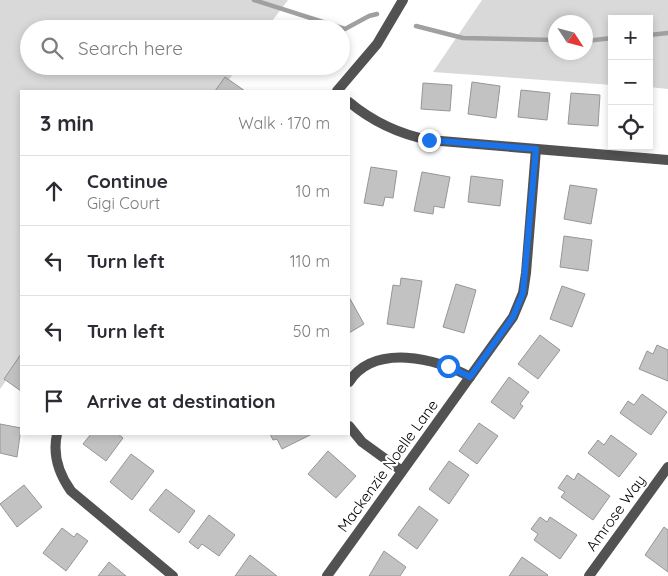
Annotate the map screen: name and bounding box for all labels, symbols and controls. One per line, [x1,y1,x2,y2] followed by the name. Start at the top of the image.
[548,15,593,60] north arrow
[608,15,653,150] map controls
[608,15,653,60] button: +
[20,20,350,75] search box
[38,34,66,62] icon: search
[78,36,183,60] text: Search here
[608,60,653,105] button: −
[608,105,653,150] button: locate
[40,110,94,136] text: 3 min
[238,113,330,133] text: Walk · 170 m
[418,129,441,152] route end
[87,169,168,193] text: Continue
[40,177,68,205] icon: ahead
[296,181,330,201] text: 10 m
[87,193,160,213] text: Gigi Court
[40,247,68,275] icon: left
[87,249,165,273] text: Turn left
[290,251,330,271] text: 110 m
[40,317,68,345] icon: left
[87,319,165,343] text: Turn left
[293,321,330,341] text: 50 m
[437,355,460,378] route start
[40,387,68,415] icon: arrive
[87,389,276,413] text: Arrive at destination
[333,396,442,536] street label: Mackenzie Noelle Lane
[582,471,650,554] street label: Amrose Way

